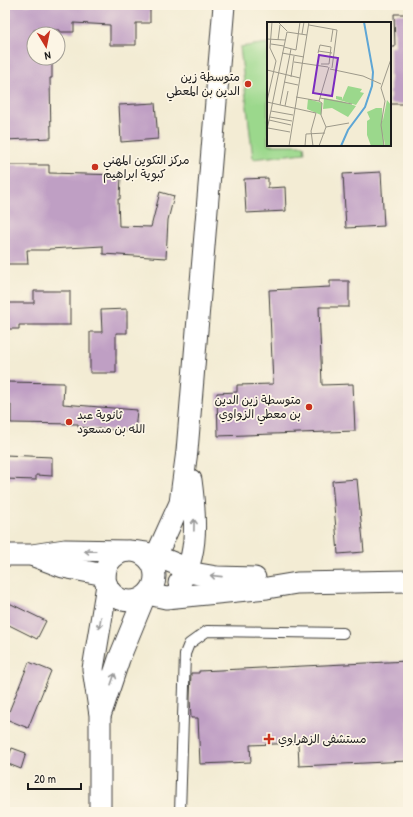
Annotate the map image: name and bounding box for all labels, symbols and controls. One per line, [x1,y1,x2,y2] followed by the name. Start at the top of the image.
[267,22,391,146] inset map
[26,26,66,66] north arrow
[43,48,52,63] text: N
[166,68,240,102] place label: متوسطة زين الدين بن المعطي
[243,79,253,89] marker: متوسطة زين الدين بن المعطي
[103,151,190,183] place label: مركز التكوين المهني كبوية ابراهيم
[90,162,100,172] marker: مركز التكوين المهني كبوية ابراهيم
[214,391,301,425] place label: متوسطة زين الدين بن معطي الزواوي
[304,402,314,412] marker: متوسطة زين الدين بن معطي الزواوي
[77,406,145,437] place label: ثانوية عبد الله بن مسعود
[64,417,74,427] marker: ثانوية عبد الله بن مسعود
[190,519,198,532] one-way arrow
[84,547,97,554] one-way arrow
[210,573,223,580] one-way arrow
[96,616,104,629] one-way arrow
[109,673,117,685] one-way arrow
[278,730,366,748] place label: مستشفى الزهراوي
[263,733,275,745] marker: مستشفى الزهراوي
[28,765,81,791] scale bar
[34,770,56,787] text: 20 m

